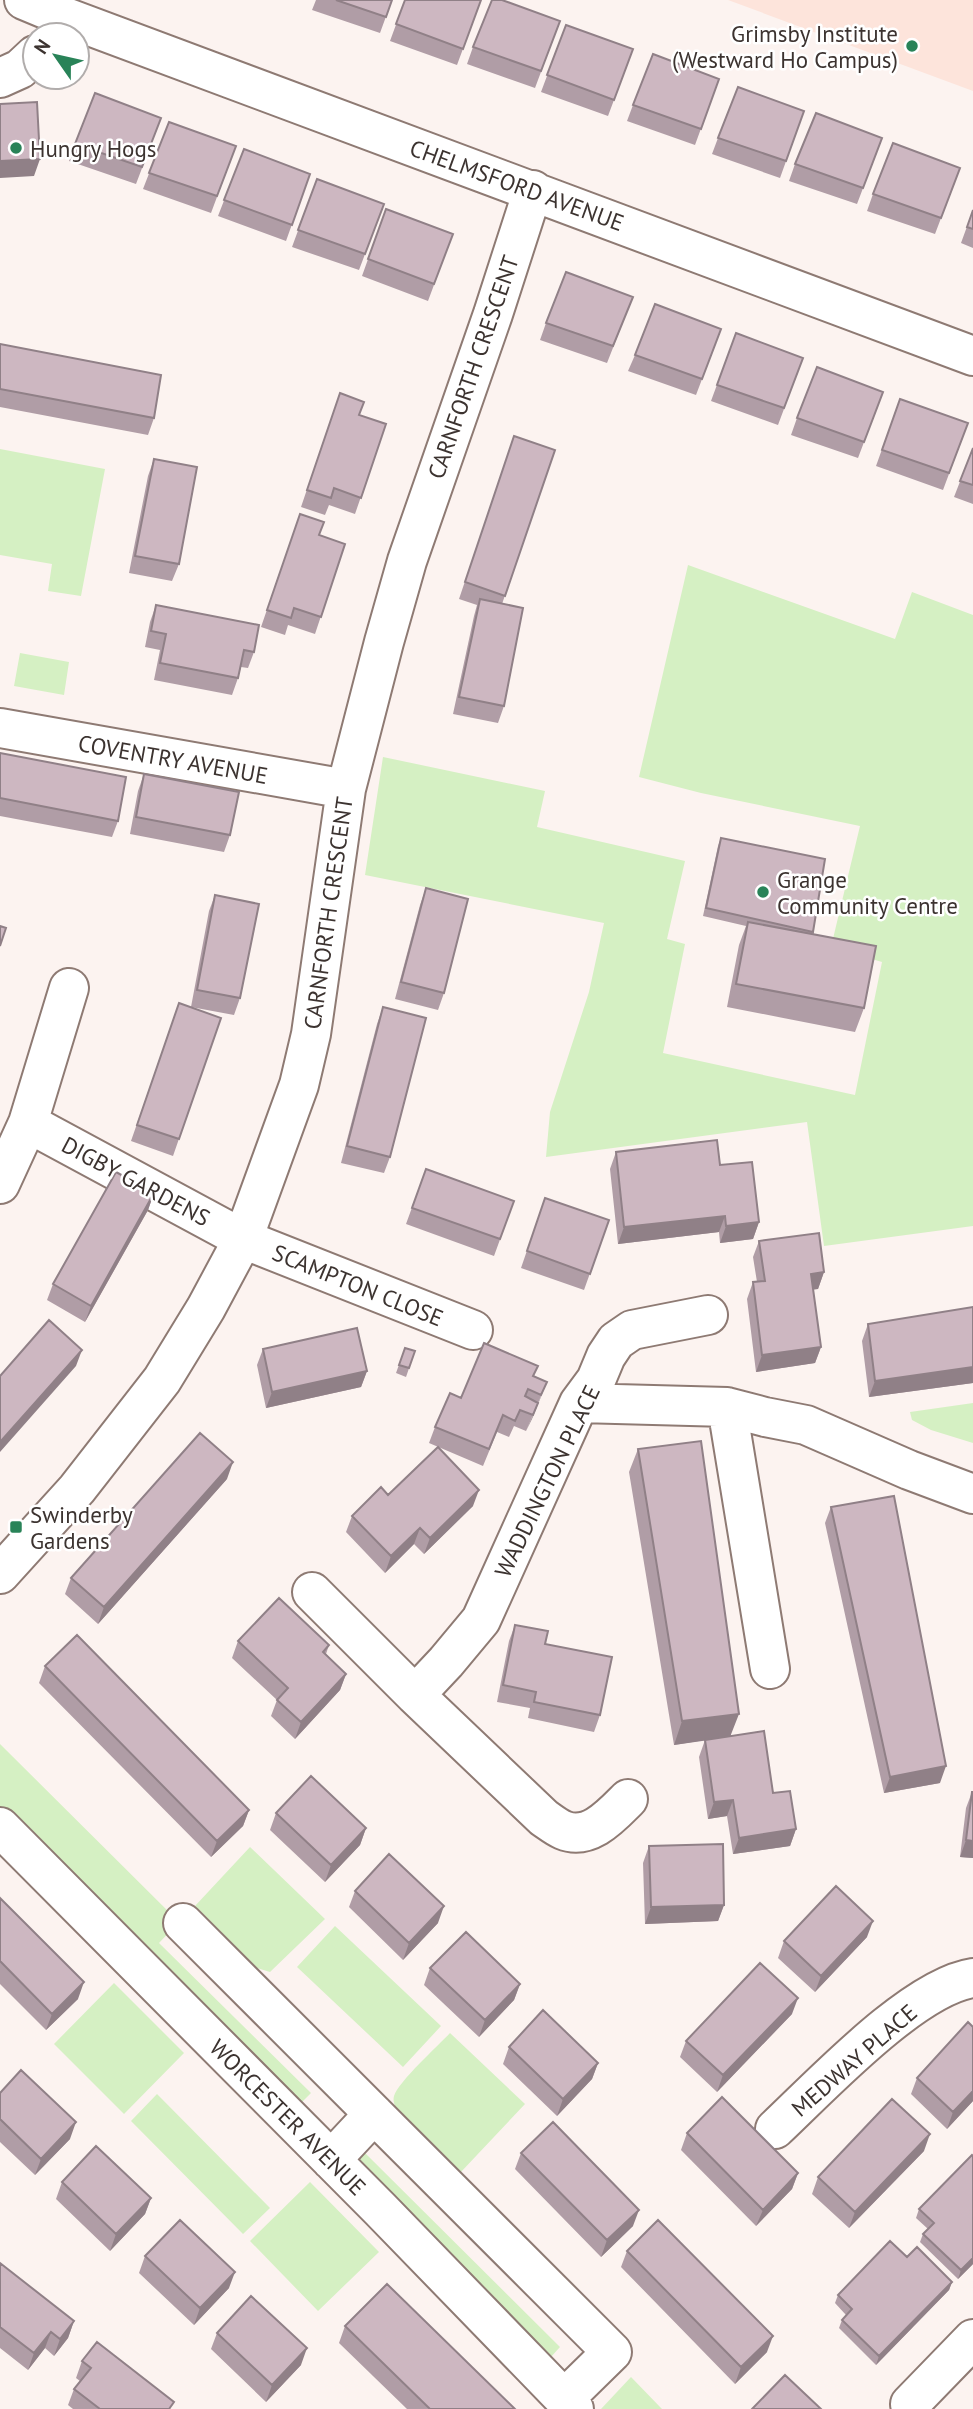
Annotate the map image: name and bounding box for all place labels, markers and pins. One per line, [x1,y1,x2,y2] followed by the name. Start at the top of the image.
[672,19,898,74] place label: Grimsby Institute (Westward Ho Campus)
[904,38,920,54] marker: Grimsby Institute (Westward Ho Campus)
[30,134,156,163] place label: Hungry Hogs
[8,140,24,156] marker: Hungry Hogs
[777,865,958,920] place label: Grange Community Centre
[755,884,771,900] marker: Grange Community Centre
[30,1500,133,1555] place label: Swinderby Gardens
[8,1519,24,1535] marker: Swinderby Gardens

